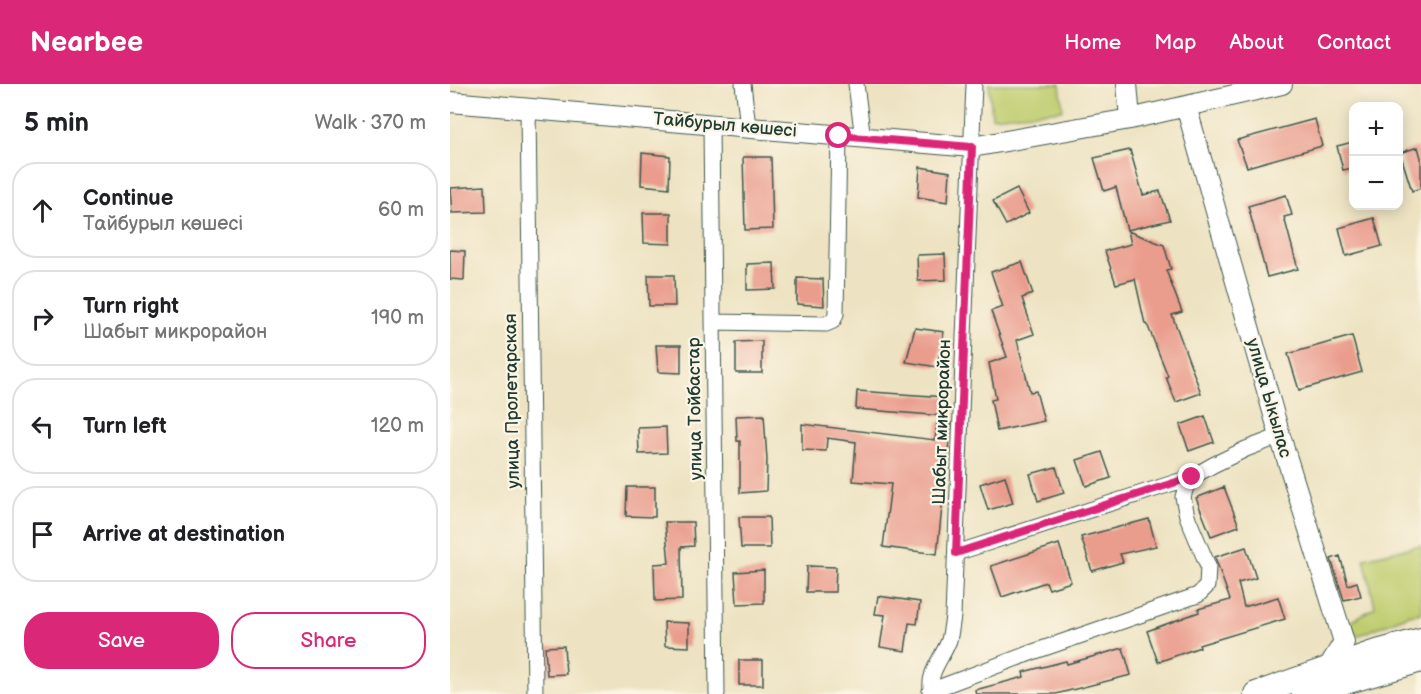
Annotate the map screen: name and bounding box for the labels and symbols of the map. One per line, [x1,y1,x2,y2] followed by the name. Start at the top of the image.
[652,108,798,142] street label: Тайбурыл көшесі
[825,122,851,148] route start
[500,313,524,489] street label: улица Пролетарская
[1242,336,1296,460] street label: улица Ыкылас
[683,337,707,481] street label: улица Тойбастар
[929,339,955,505] street label: Шабыт микрорайон
[1178,463,1204,489] route end

